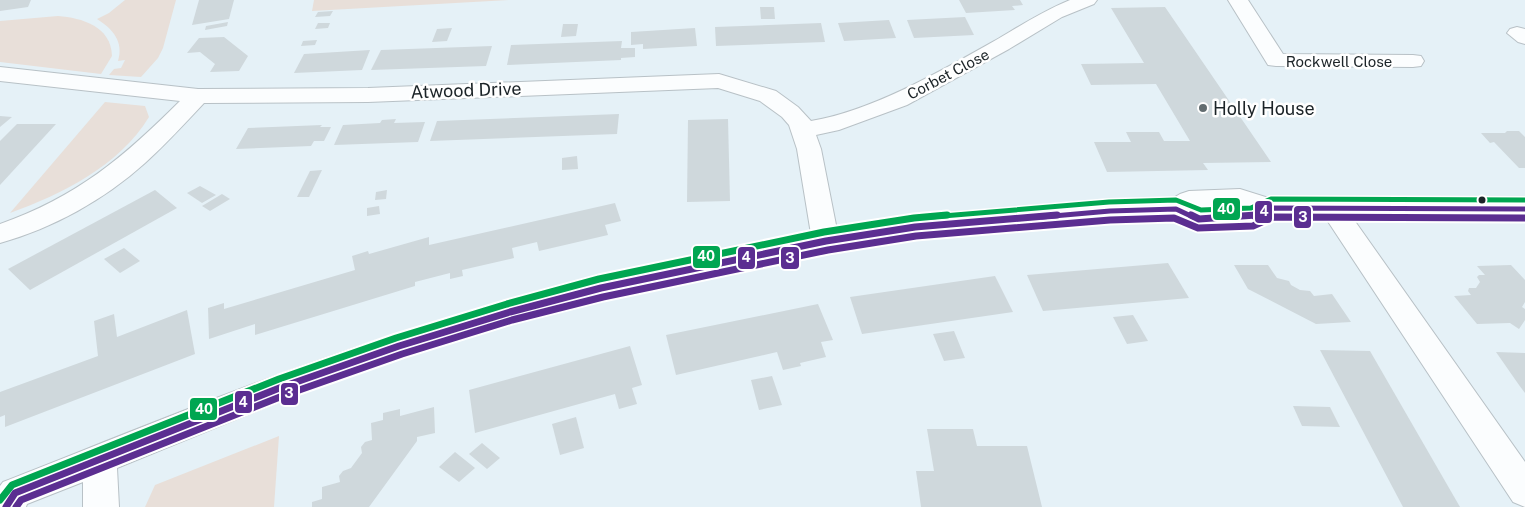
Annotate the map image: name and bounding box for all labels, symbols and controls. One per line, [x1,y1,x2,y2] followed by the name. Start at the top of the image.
[904,45,992,103] street label: Corbet Close
[1286,53,1392,70] street label: Rockwell Close
[410,78,522,102] street label: Atwood Drive
[1213,98,1315,119] place label: Holly House
[1197,102,1209,114] marker: Holly House
[1477,195,1487,205] unlabelled marker
[1212,197,1241,221] line badge: 40
[1254,200,1273,224] line badge: 4
[1217,201,1235,217] text: 40
[1259,203,1269,219] text: 4
[1293,205,1312,229] line badge: 3
[1298,209,1308,225] text: 3
[692,245,721,269] line badge: 40
[737,246,756,270] line badge: 4
[780,246,800,270] line badge: 3
[697,248,715,264] text: 40
[741,249,751,265] text: 4
[785,250,795,266] text: 3
[280,382,299,406] line badge: 3
[284,385,294,401] text: 3
[234,390,253,414] line badge: 4
[238,394,248,410] text: 4
[189,397,218,421] line badge: 40
[195,401,213,417] text: 40

